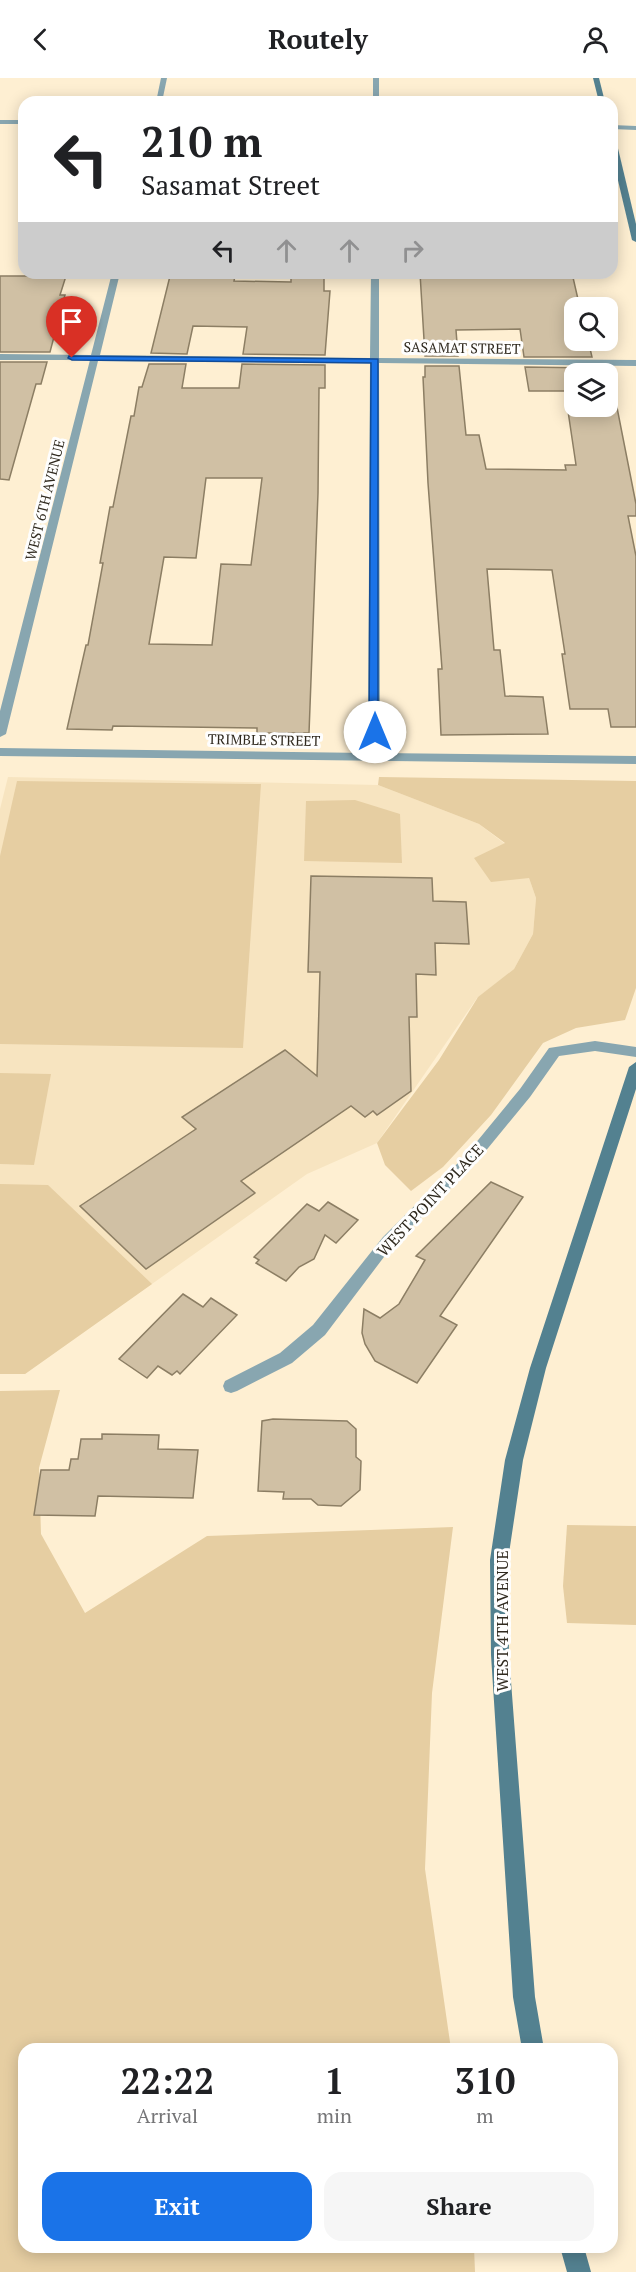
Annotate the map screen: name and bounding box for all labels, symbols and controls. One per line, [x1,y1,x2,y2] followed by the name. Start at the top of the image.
[268,21,368,57] text: Routely
[24,23,57,56] icon: back
[579,23,612,56] icon: person
[141,113,262,169] text: 210 m
[42,120,120,198] icon: left
[141,167,320,203] text: Sasamat Street
[207,234,240,267] icon: left
[270,234,303,267] icon: ahead
[333,234,366,267] icon: ahead
[396,234,429,267] icon: right
[46,296,97,358] pin
[564,297,618,417] map controls
[564,297,618,351] button: search
[55,305,88,338] icon: arrive
[403,337,521,358] street label: SASAMAT STREET
[564,363,618,417] button: layers
[20,437,69,562] street label: WEST 6TH AVENUE
[343,700,407,764] position arrow
[208,729,321,750] street label: TRIMBLE STREET
[372,1139,488,1261] street label: WEST POINT PLACE
[491,1550,513,1692] street label: WEST 4TH AVENUE
[121,2057,214,2104] text: 22:22
[324,2057,345,2104] text: 1
[454,2057,515,2104] text: 310
[137,2102,198,2129] text: Arrival
[317,2102,352,2129] text: min
[476,2102,494,2129] text: m
[42,2172,312,2241] button: Exit
[324,2172,594,2241] button: Share

